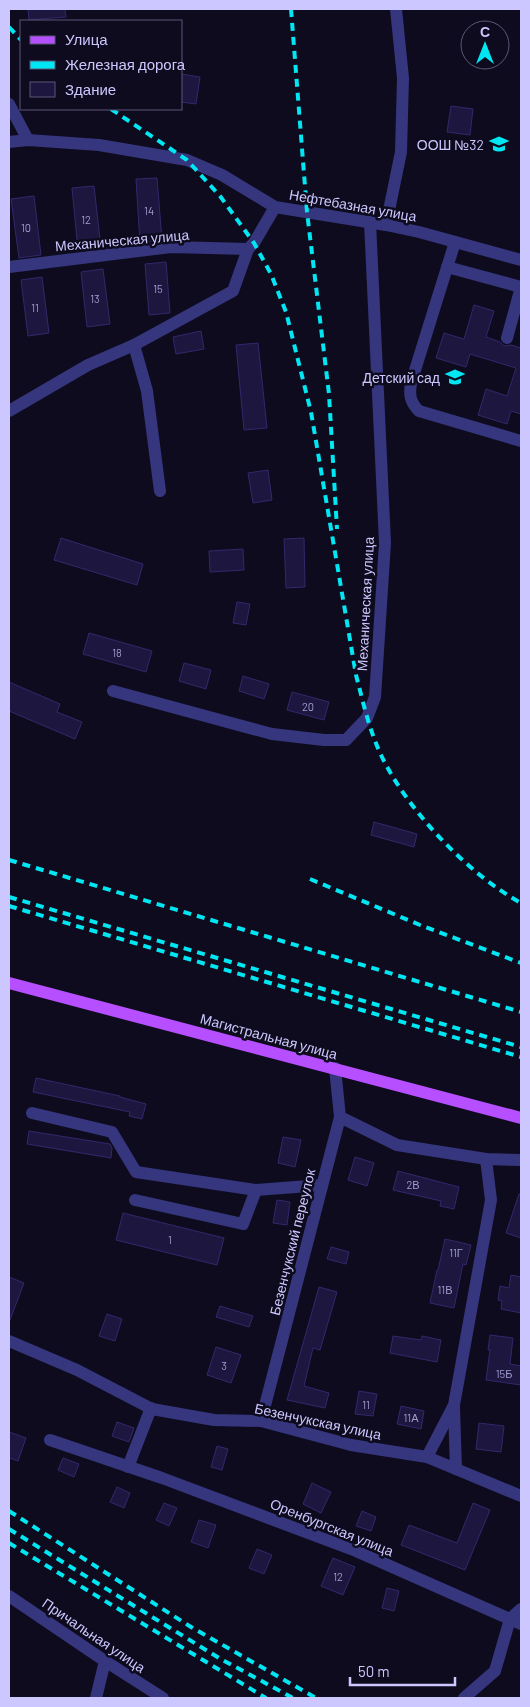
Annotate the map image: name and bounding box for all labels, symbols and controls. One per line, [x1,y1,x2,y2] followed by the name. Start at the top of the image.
[20,20,182,110] legend
[460,20,510,70] north arrow
[480,23,490,40] text: С
[65,30,108,48] text: Улица
[65,55,186,73] text: Железная дорога
[65,80,116,98] text: Здание
[488,133,510,155] school or university icon: ООШ №32
[417,136,484,153] place label: ООШ №32
[288,185,418,225] street label: Нефтебазная улица
[144,204,154,217] house number: 14
[81,213,91,226] house number: 12
[21,221,31,234] house number: 10
[54,226,190,254] street label: Механическая улица
[153,282,163,295] house number: 15
[90,292,100,305] house number: 13
[31,301,39,314] house number: 11
[444,366,466,388] school or university icon: Детский сад
[362,369,440,386] place label: Детский сад
[353,536,377,672] street label: Механическая улица
[112,646,122,659] house number: 18
[302,700,314,713] house number: 20
[199,1009,340,1063] street label: Магистральная улица
[266,1166,319,1317] street label: Безенчукский переулок
[406,1178,420,1191] house number: 2В
[168,1233,172,1246] house number: 1
[449,1246,463,1259] house number: 11Г
[437,1283,453,1296] house number: 11В
[221,1359,227,1372] house number: 3
[496,1367,512,1380] house number: 15Б
[362,1398,370,1411] house number: 11
[253,1399,383,1443] street label: Безенчукская улица
[403,1411,419,1424] house number: 11А
[268,1495,396,1560] street label: Оренбургская улица
[333,1570,343,1583] house number: 12
[39,1594,149,1676] street label: Причальная улица
[350,1654,455,1686] scale bar
[358,1662,390,1680] text: 50 m

